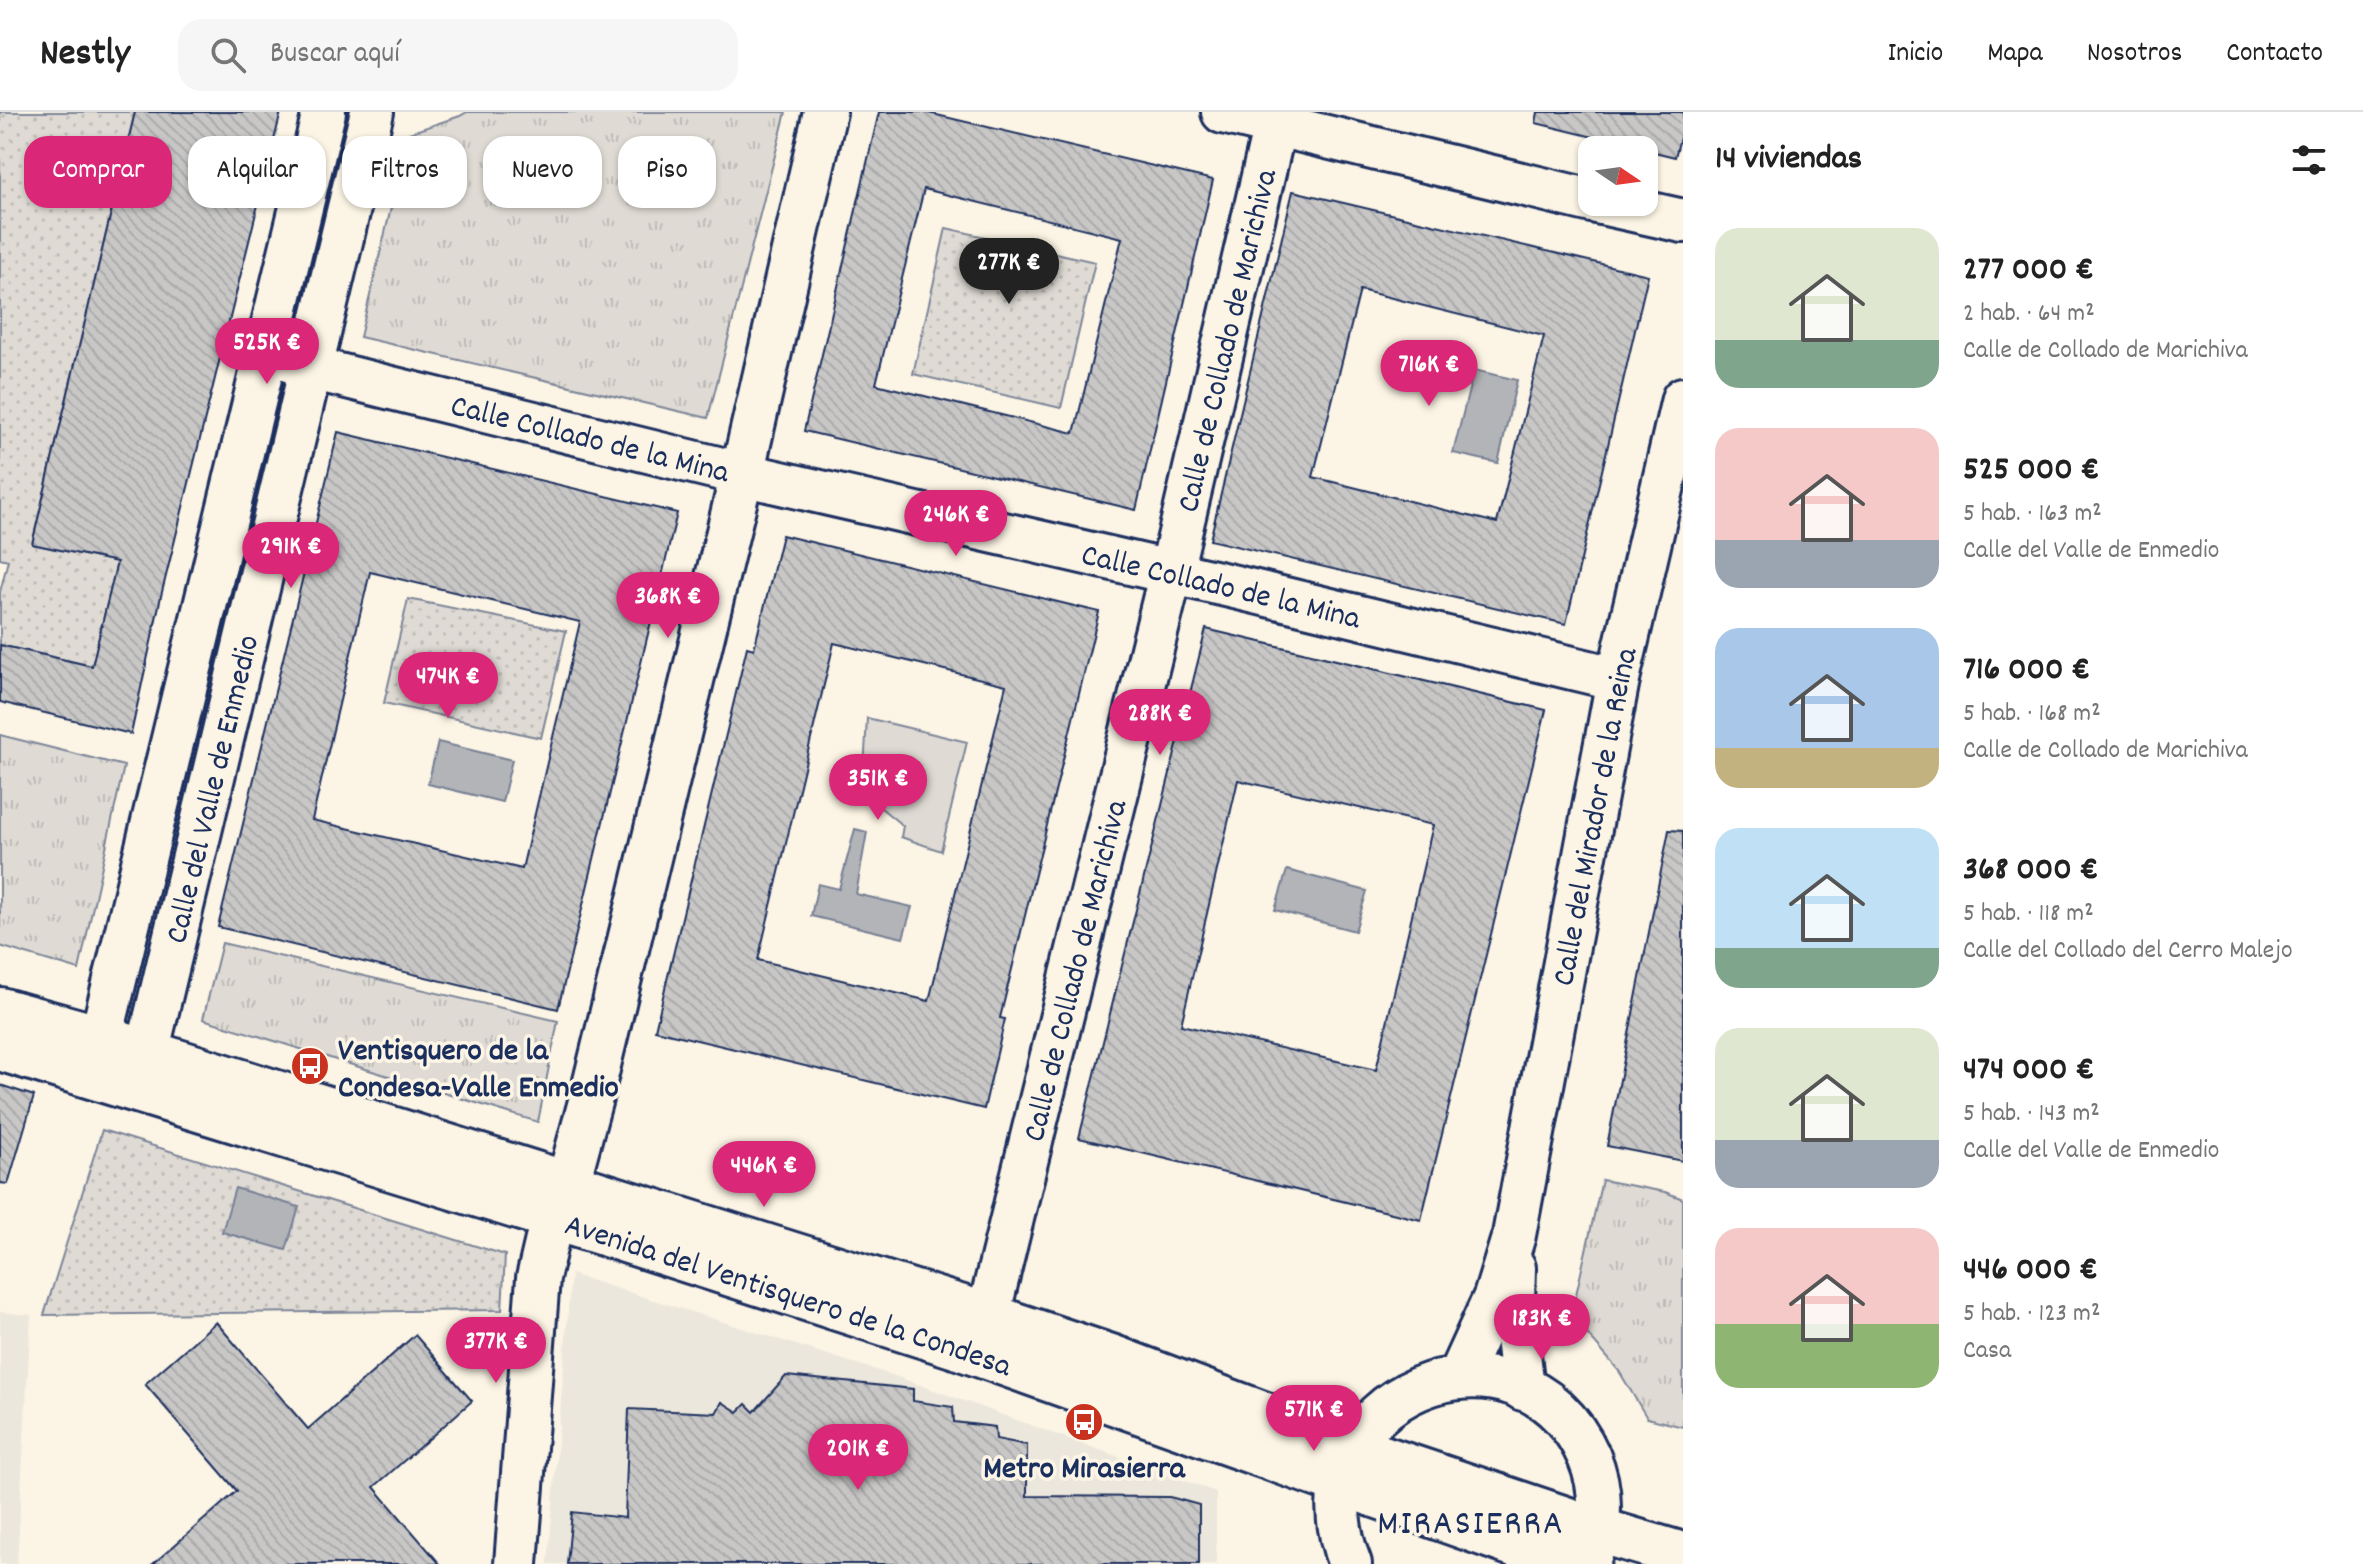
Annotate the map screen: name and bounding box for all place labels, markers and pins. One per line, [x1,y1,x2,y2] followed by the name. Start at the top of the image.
[944,238,1074,306] pin: 277K €
[202,318,332,386] pin: 525K €
[1364,340,1494,408] pin: 716K €
[891,490,1021,558] pin: 246K €
[226,522,356,590] pin: 291K €
[603,572,733,640] pin: 368K €
[383,652,513,720] pin: 474K €
[1095,689,1225,757] pin: 288K €
[813,754,943,822] pin: 351K €
[338,1030,619,1113] place label: Ventisquero de la Condesa-Valle Enmedio
[289,1045,331,1087] bus stop icon: Ventisquero de la Condesa-Valle Enmedio
[699,1141,829,1209] pin: 446K €
[1477,1294,1607,1362] pin: 183K €
[431,1317,561,1385] pin: 377K €
[1249,1385,1379,1453] pin: 571K €
[1063,1401,1105,1443] bus stop icon: Metro Mirasierra
[793,1424,923,1492] pin: 201K €
[983,1448,1186,1494] place label: Metro Mirasierra

